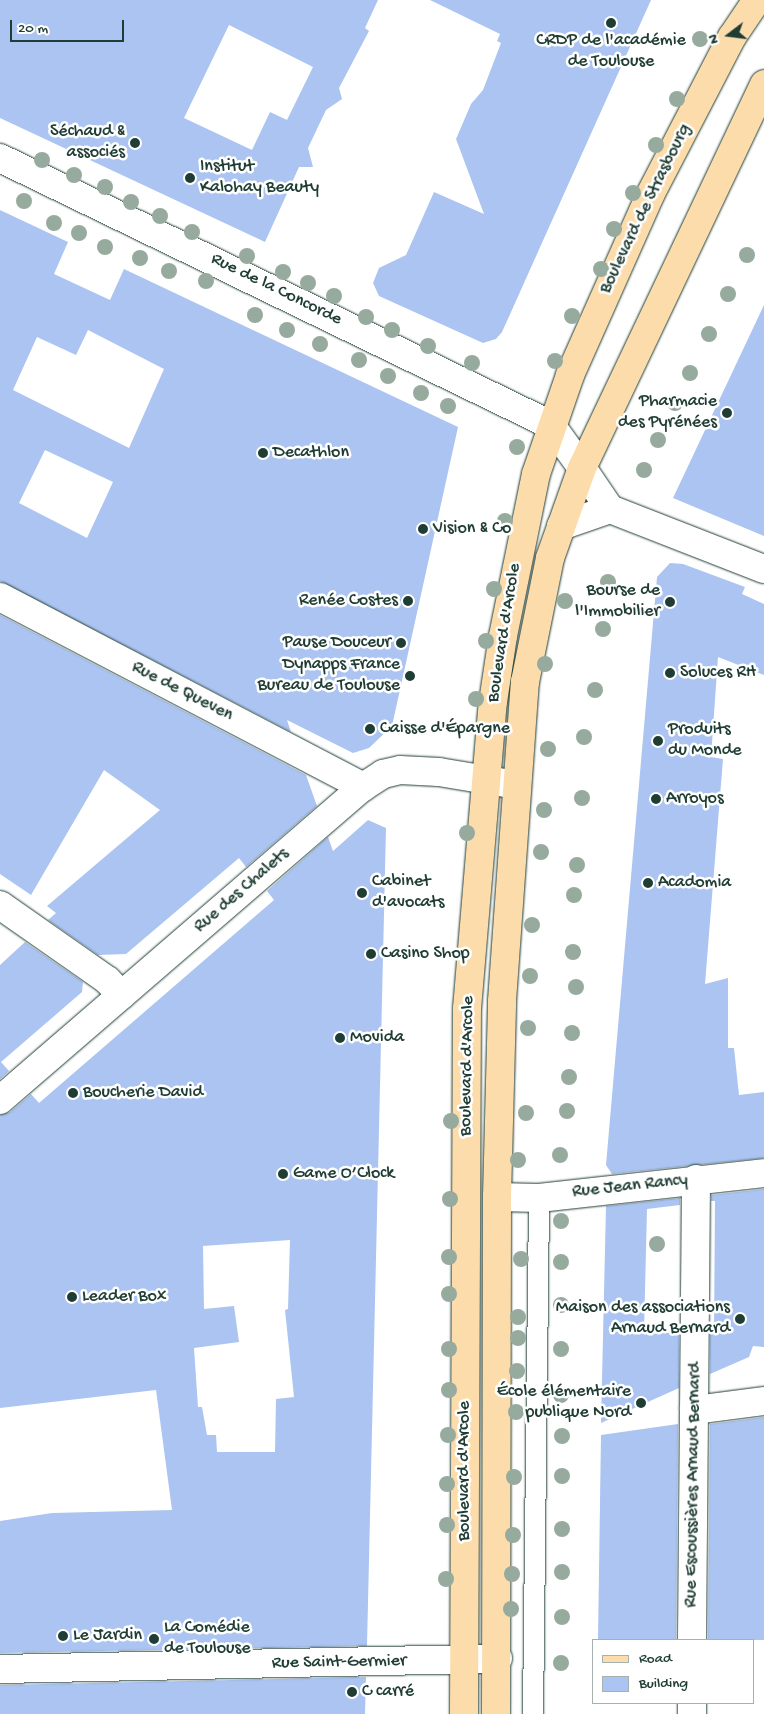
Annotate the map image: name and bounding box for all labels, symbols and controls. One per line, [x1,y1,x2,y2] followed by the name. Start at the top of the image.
[12,10,126,42] scale bar
[704,10,754,60] north arrow
[605,17,617,29] marker: CRDP de l'académie de Toulouse
[18,20,48,38] text: 20 m
[536,31,686,74] place label: CRDP de l'académie de Toulouse
[705,32,723,46] text: N
[596,121,696,297] street label: Boulevard de Strasbourg
[50,122,125,164] place label: Séchaud & associés
[129,137,141,149] marker: Séchaud & associés
[200,157,319,200] place label: Institut Kalohay Beauty
[184,172,196,184] marker: Institut Kalohay Beauty
[207,249,345,331] street label: Rue de la Concorde
[618,392,717,434] place label: Pharmacie des Pyrénées
[721,407,733,419] marker: Pharmacie des Pyrénées
[273,442,349,464] place label: Decathlon
[257,447,269,459] marker: Decathlon
[433,518,511,540] place label: Vision & Co
[417,523,429,535] marker: Vision & Co
[483,562,527,704] street label: Boulevard d'Arcole
[575,581,660,624] place label: Bourse de l'Immobilier
[299,590,398,612] place label: Renée Costes
[402,595,414,607] marker: Renée Costes
[664,596,676,608] marker: Bourse de l'Immobilier
[283,632,391,654] place label: Pause Douceur
[395,637,407,649] marker: Pause Douceur
[258,655,400,698] place label: Dynapps France Bureau de Toulouse
[128,657,236,727] street label: Rue de Queven
[680,662,756,684] place label: Soluces RH
[664,667,676,679] marker: Soluces RH
[404,670,416,682] marker: Dynapps France Bureau de Toulouse
[380,718,510,740] place label: Caisse d'Épargne
[668,720,741,762] place label: Produits du Monde
[364,723,376,735] marker: Caisse d'Épargne
[652,735,664,747] marker: Produits du Monde
[666,788,724,810] place label: Arroyos
[650,793,662,805] marker: Arroyos
[190,844,294,938] street label: Rue des Chalets
[372,872,444,914] place label: Cabinet d'avocats
[658,872,731,894] place label: Acadomia
[642,877,654,889] marker: Acadomia
[356,887,368,899] marker: Cabinet d'avocats
[381,943,470,965] place label: Casino Shop
[365,948,377,960] marker: Casino Shop
[456,996,480,1136] street label: Boulevard d'Arcole
[350,1027,404,1049] place label: Movida
[334,1032,346,1044] marker: Movida
[83,1082,203,1104] place label: Boucherie David
[67,1087,79,1099] marker: Boucherie David
[293,1163,394,1185] place label: Game O’Clock
[277,1168,289,1180] marker: Game O’Clock
[571,1170,689,1204] street label: Rue Jean Rancy
[82,1286,166,1308] place label: Leader Box
[66,1291,78,1303] marker: Leader Box
[556,1298,730,1340] place label: Maison des associations Arnaud Bernard
[734,1313,746,1325] marker: Maison des associations Arnaud Bernard
[681,1362,707,1608] street label: Rue Escoussières Arnaud Bernard
[497,1382,631,1425] place label: École élémentaire publique Nord
[635,1397,647,1409] marker: École élémentaire publique Nord
[454,1401,476,1541] street label: Boulevard d'Arcole
[164,1618,250,1660] place label: La Comédie de Toulouse
[73,1625,142,1647] place label: Le Jardin
[57,1630,69,1642] marker: Le Jardin
[148,1633,160,1645] marker: La Comédie de Toulouse
[592,1639,754,1704] legend
[639,1650,672,1668] text: Road
[272,1651,406,1675] street label: Rue Saint-Germier
[639,1675,688,1693] text: Building
[362,1681,414,1703] place label: C carré
[346,1686,358,1698] marker: C carré

